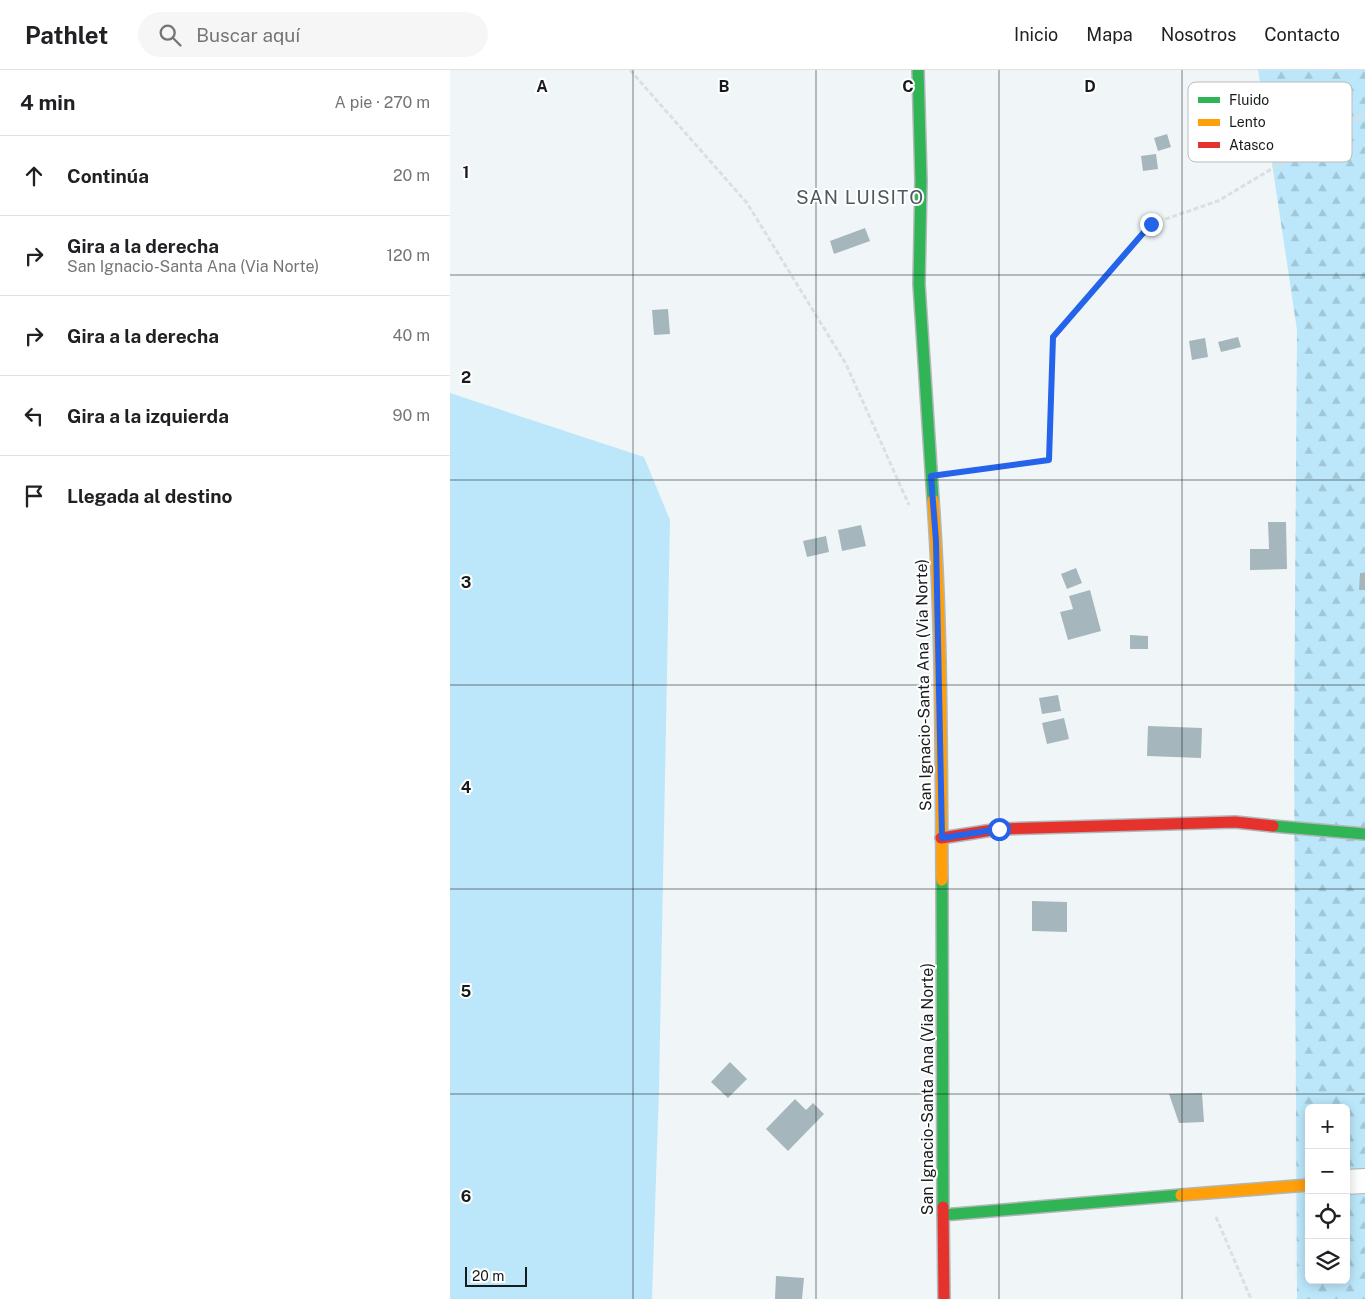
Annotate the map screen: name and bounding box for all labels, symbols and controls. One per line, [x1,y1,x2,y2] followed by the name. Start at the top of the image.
[138,12,488,57] search box
[25,21,108,49] text: Pathlet
[156,21,184,49] icon: search
[196,24,300,46] text: Buscar aquí
[1014,24,1058,45] text: Inicio
[1086,24,1133,45] text: Mapa
[1161,24,1236,45] text: Nosotros
[1264,24,1340,45] text: Contacto
[536,77,548,96] text: A
[719,77,730,96] text: B
[902,77,914,96] text: C
[1084,77,1096,96] text: D
[1188,82,1352,162] legend
[20,90,75,115] text: 4 min
[1229,92,1269,108] text: Fluido
[335,93,430,112] text: A pie · 270 m
[1229,114,1266,130] text: Lento
[1229,137,1274,153] text: Atasco
[20,162,48,190] icon: ahead
[463,163,469,182] text: 1
[67,165,149,187] text: Continúa
[393,166,430,185] text: 20 m
[796,186,924,208] district label: SAN LUISITO
[1140,213,1163,236] route end
[67,235,219,257] text: Gira a la derecha
[20,242,48,270] icon: right
[386,246,430,265] text: 120 m
[67,257,319,276] text: San Ignacio-Santa Ana (Via Norte)
[20,322,48,350] icon: right
[67,325,219,347] text: Gira a la derecha
[392,326,430,345] text: 40 m
[461,368,471,387] text: 2
[20,402,48,430] icon: left
[67,405,229,427] text: Gira a la izquierda
[393,406,430,425] text: 90 m
[20,482,48,510] icon: arrive
[67,485,232,507] text: Llegada al destino
[912,559,935,811] street label: San Ignacio-Santa Ana (Via Norte)
[461,573,471,592] text: 3
[461,778,472,797] text: 4
[988,818,1011,841] route start
[918,963,937,1215] street label: San Ignacio-Santa Ana (Via Norte)
[461,982,472,1001] text: 5
[1305,1104,1350,1284] map controls
[1305,1104,1350,1149] button: +
[1305,1149,1350,1194] button: −
[461,1187,471,1206] text: 6
[1305,1194,1350,1239] button: locate
[1305,1239,1350,1284] button: layers
[465,1264,528,1287] scale bar
[472,1268,504,1284] text: 20 m

